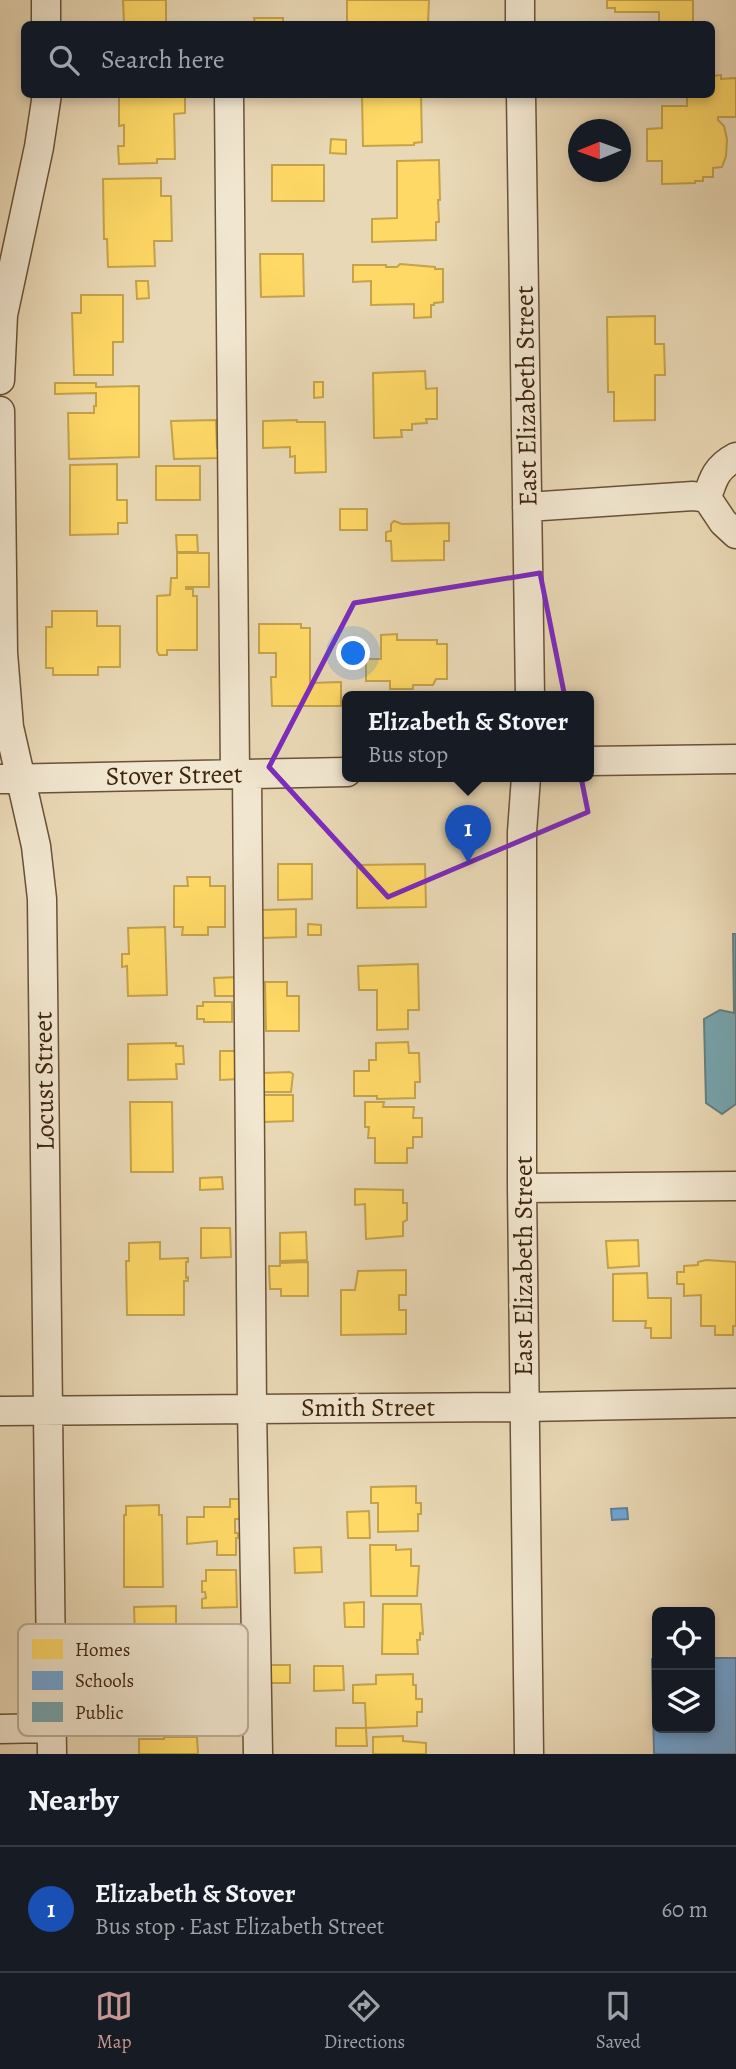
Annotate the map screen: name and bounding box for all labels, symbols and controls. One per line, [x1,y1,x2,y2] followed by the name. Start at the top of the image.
[21,21,715,98] search box
[45,41,83,79] icon: search
[101,42,225,77] text: Search here
[568,119,631,182] north arrow
[507,285,545,507] street label: East Elizabeth Street
[336,636,370,670] your location
[342,691,594,782] popup
[368,704,568,739] text: Elizabeth & Stover
[368,739,448,770] text: Bus stop
[105,756,243,794] street label: Stover Street
[445,805,491,863] pin: 1
[25,1011,63,1151] street label: Locust Street
[506,1155,541,1376] street label: East Elizabeth Street
[301,1390,435,1425] street label: Smith Street
[652,1607,715,1733] map controls
[652,1607,715,1670] button: locate
[18,1624,248,1736] legend
[75,1637,130,1663] text: Homes
[75,1668,134,1694] text: Schools
[652,1670,715,1733] button: layers
[75,1700,123,1726] text: Public
[28,1780,119,1820] text: Nearby
[95,1876,296,1911] text: Elizabeth & Stover
[47,1894,55,1925] text: 1
[661,1894,708,1925] text: 60 m
[95,1911,384,1942] text: Bus stop · East Elizabeth Street
[95,1987,133,2055] tab: Map
[324,1987,405,2055] tab: Directions
[596,1987,641,2055] tab: Saved

